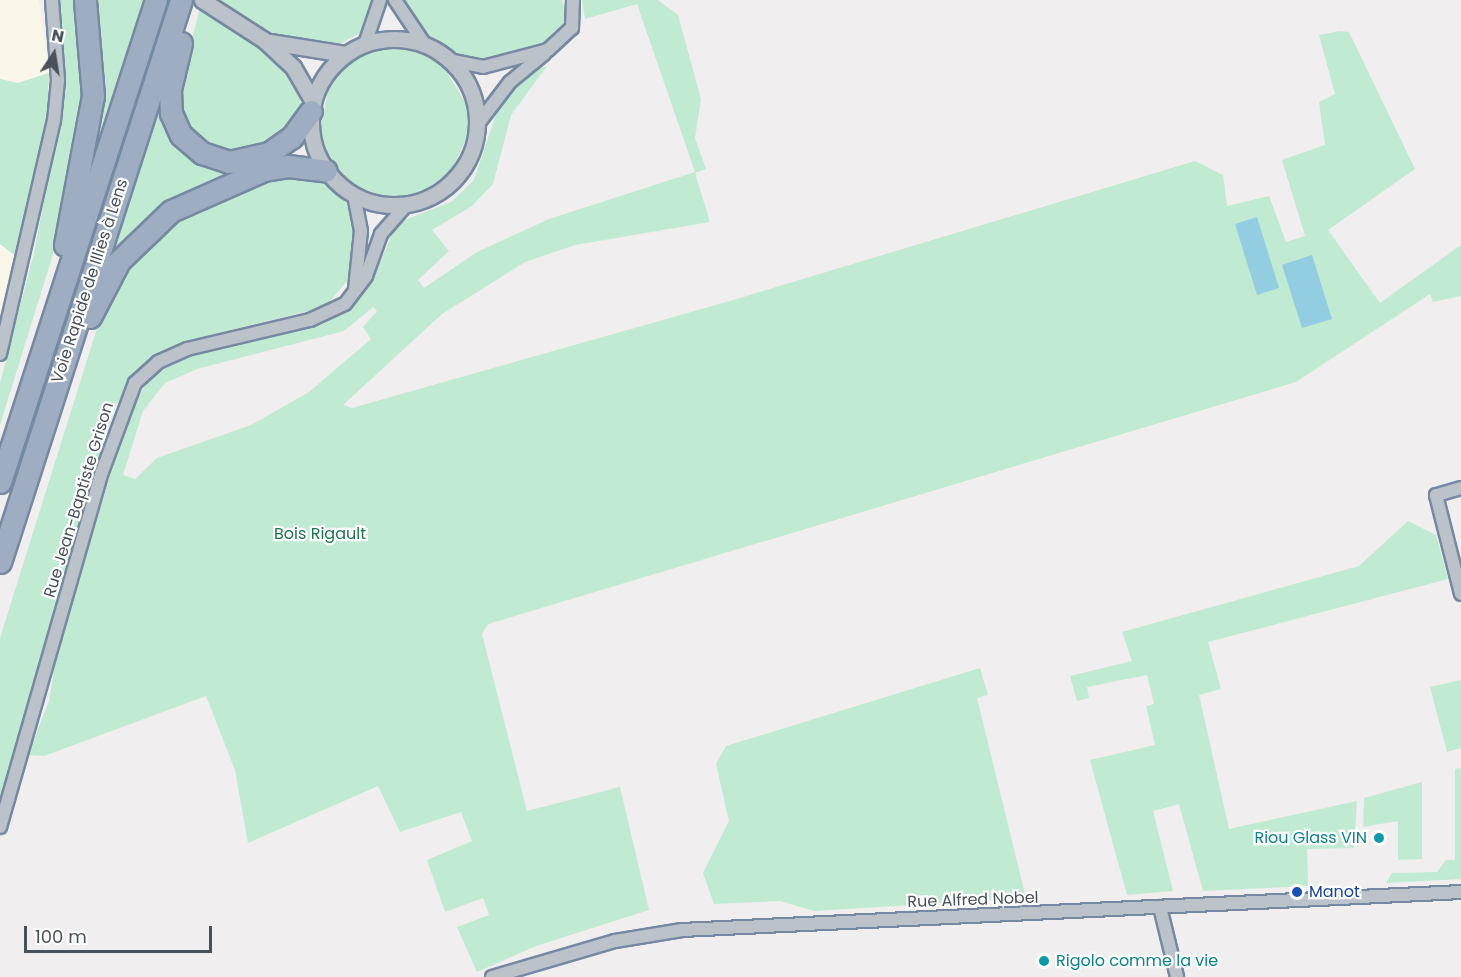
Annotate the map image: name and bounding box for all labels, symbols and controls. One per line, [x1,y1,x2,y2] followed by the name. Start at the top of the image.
[50,23,66,48] text: N
[24,24,84,84] north arrow
[48,177,132,385] street label: Voie Rapide de Illies à Lens
[40,400,118,600] street label: Rue Jean-Baptiste Grison
[274,524,366,544] park label: Bois Rigault
[1254,828,1367,848] place label: Riou Glass VIN
[1372,831,1386,845] marker: Riou Glass VIN
[1309,882,1360,902] place label: Manot
[1290,885,1304,899] marker: Manot
[907,888,1039,912] street label: Rue Alfred Nobel
[27,914,214,952] scale bar
[35,924,87,949] text: 100 m
[1056,951,1218,971] place label: Rigolo comme la vie
[1037,954,1051,968] marker: Rigolo comme la vie

